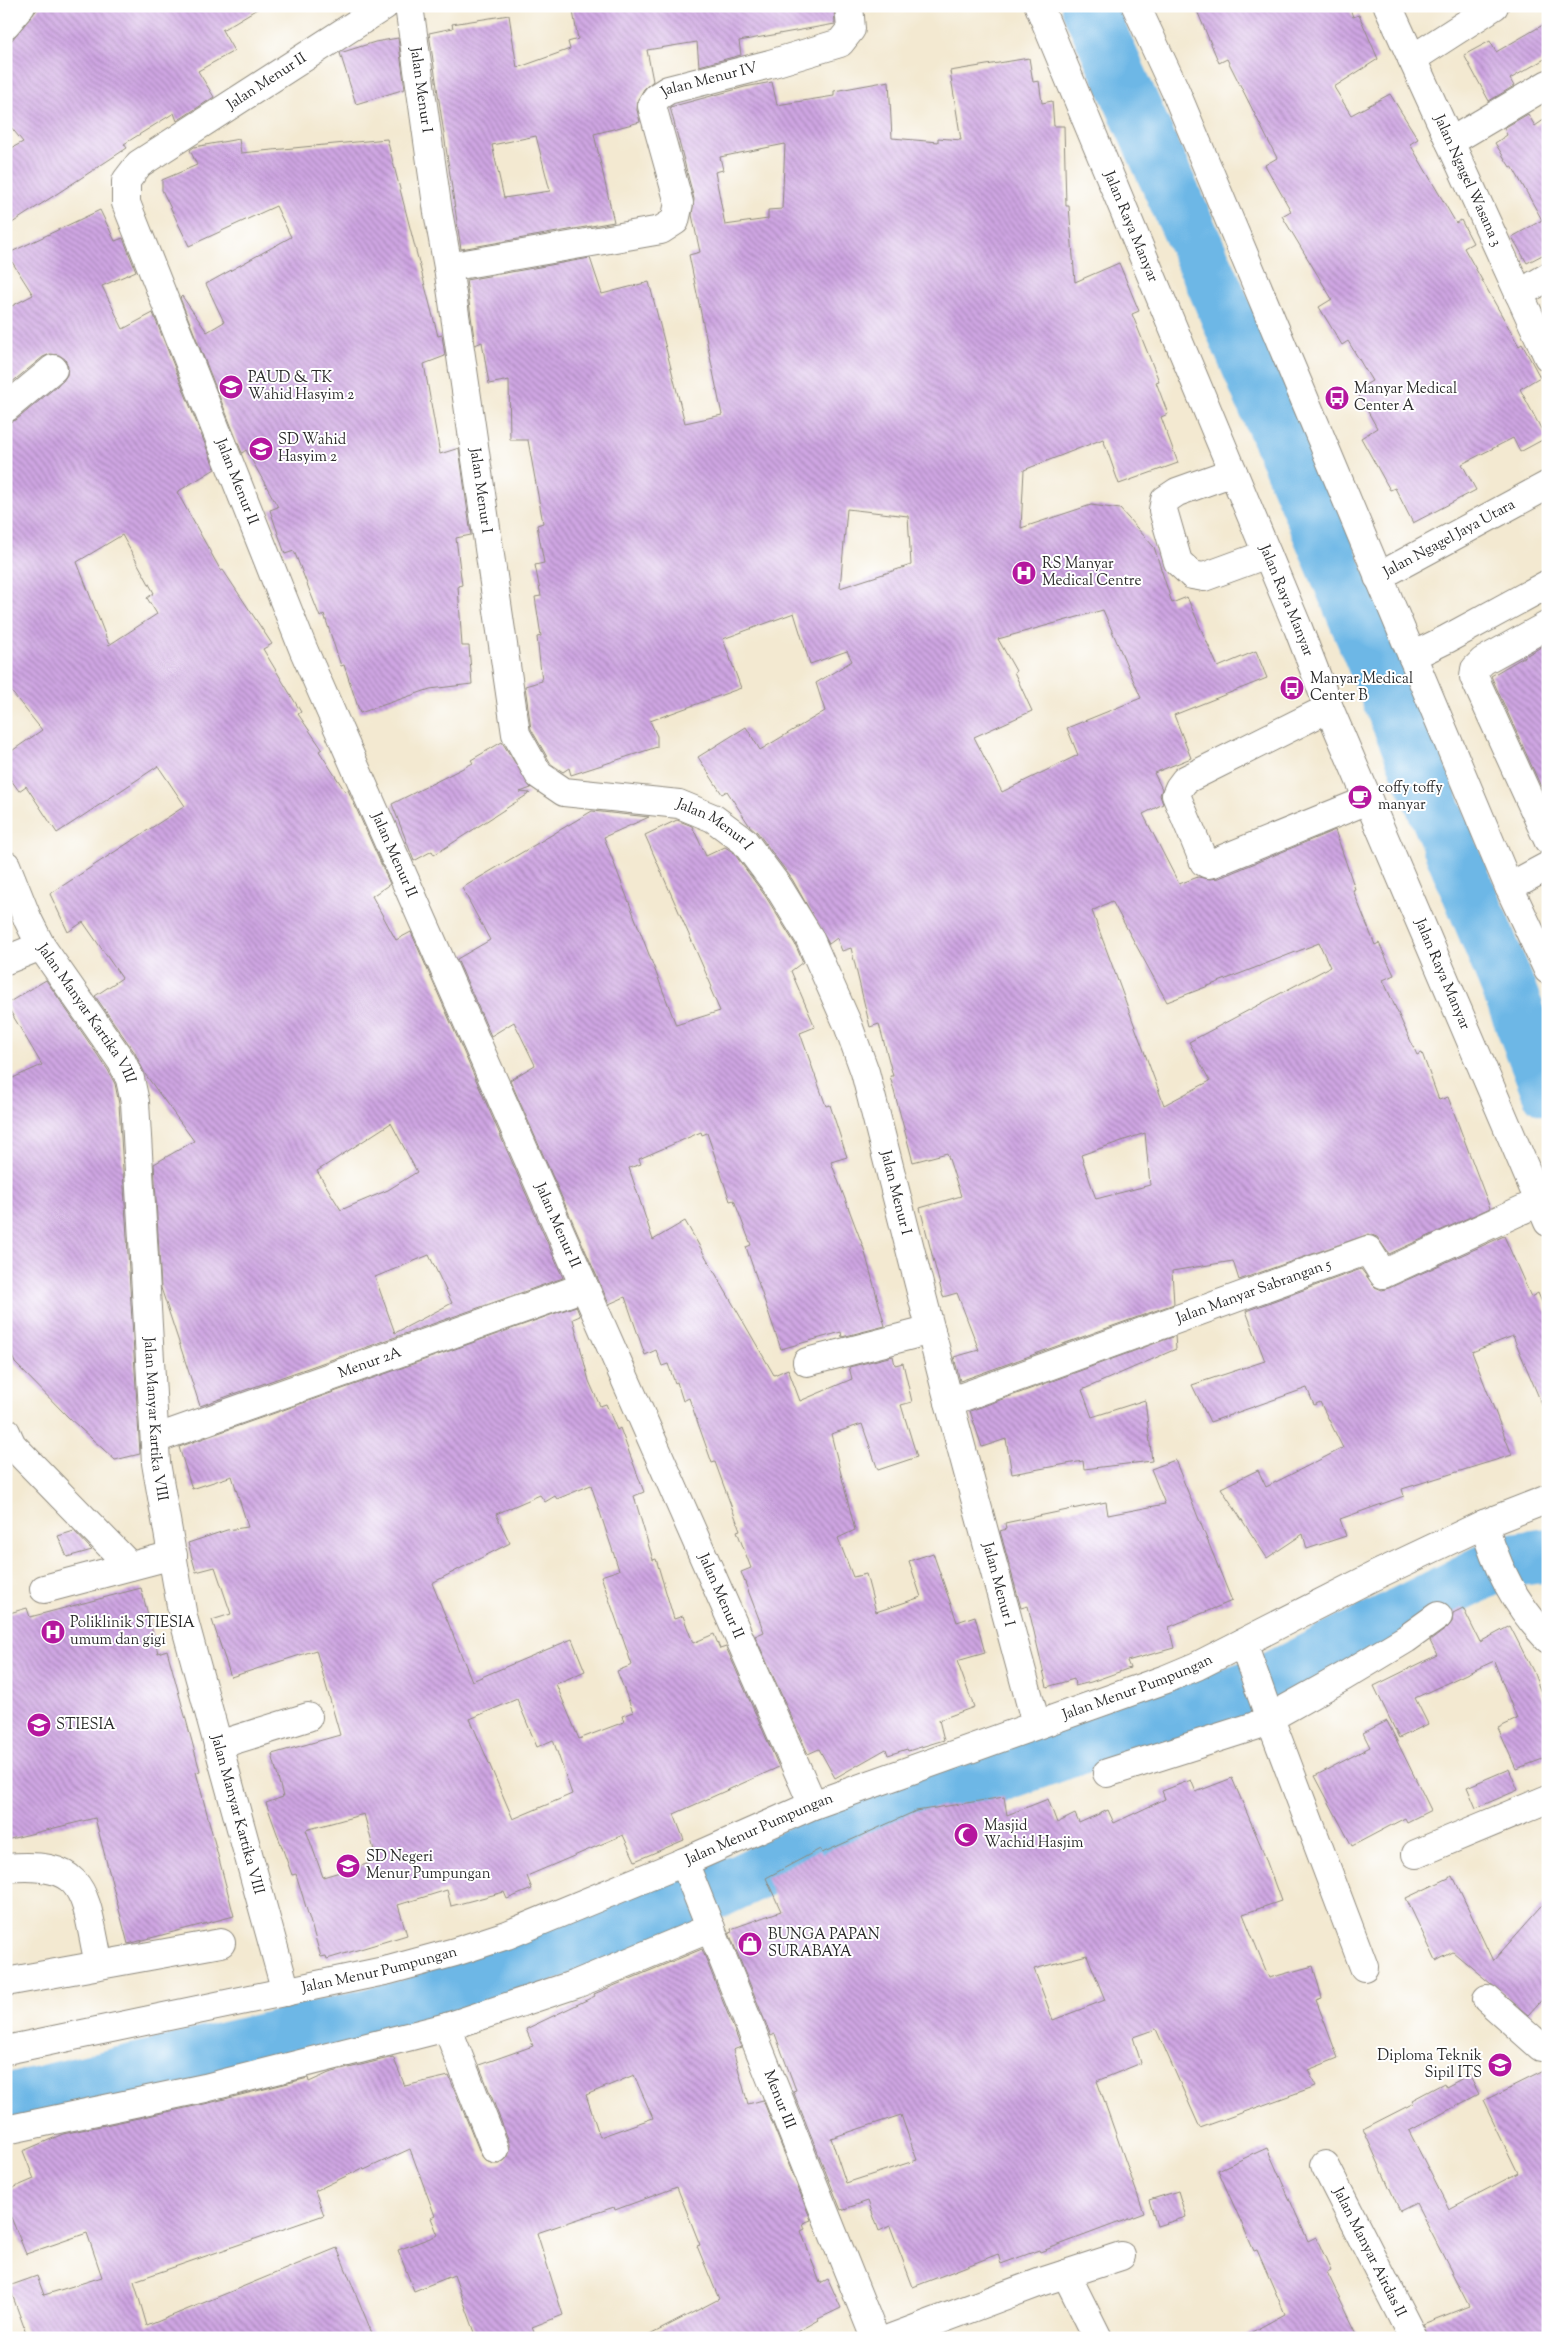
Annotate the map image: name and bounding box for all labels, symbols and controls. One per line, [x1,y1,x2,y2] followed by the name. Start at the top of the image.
[404,45,437,134] street label: Jalan Menur I
[222,48,311,116] street label: Jalan Menur II
[656,57,760,103] street label: Jalan Menur IV
[1428,111,1507,250] street label: Jalan Ngagel Wasana 3
[1098,167,1163,286] street label: Jalan Raya Manyar
[248,368,354,406] place label: PAUD & TK Wahid Hasyim 2
[218,374,244,400] school or university icon: PAUD & TK Wahid Hasyim 2
[1354,379,1457,417] place label: Manyar Medical Center A
[1324,385,1350,411] bus stop icon: Manyar Medical Center A
[278,430,347,468] place label: SD Wahid Hasyim 2
[210,435,263,528] street label: Jalan Menur II
[248,436,274,462] school or university icon: SD Wahid Hasyim 2
[464,446,497,535] street label: Jalan Menur I
[1379,494,1519,583] street label: Jalan Ngagel Jaya Utara
[1254,541,1319,660] street label: Jalan Raya Manyar
[1042,554,1141,592] place label: RS Manyar Medical Centre
[1011,560,1037,586] hospital icon: RS Manyar Medical Centre
[1310,669,1413,707] place label: Manyar Medical Center B
[1279,675,1305,701] bus stop icon: Manyar Medical Center B
[1378,778,1443,816] place label: coffy toffy manyar
[1347,784,1373,810] cafe icon: coffy toffy manyar
[672,793,758,855] street label: Jalan Menur I
[366,808,422,901] street label: Jalan Menur II
[1409,915,1475,1033] street label: Jalan Raya Manyar
[32,939,141,1085] street label: Jalan Manyar Kartika VIII
[875,1147,917,1237] street label: Jalan Menur I
[529,1179,585,1272] street label: Jalan Menur II
[1172,1254,1334,1330] street label: Jalan Manyar Sabrangan 5
[138,1336,173,1503] street label: Jalan Manyar Kartika VIII
[335,1342,405,1384] street label: Menur 2A
[977,1539,1020,1629] street label: Jalan Menur I
[692,1549,749,1642] street label: Jalan Menur II
[70,1613,195,1651] place label: Poliklinik STIESIA umum dan gigi
[40,1619,66,1645] hospital icon: Poliklinik STIESIA umum dan gigi
[1059,1649,1216,1726] street label: Jalan Menur Pumpungan
[26,1712,52,1738] school or university icon: STIESIA
[56,1715,116,1736] place label: STIESIA
[205,1732,269,1897] street label: Jalan Manyar Kartika VIII
[681,1788,836,1871] street label: Jalan Menur Pumpungan
[984,1816,1084,1854] place label: Masjid Wachid Hasjim
[953,1822,979,1848] mosque icon: Masjid Wachid Hasjim
[366,1847,491,1885] place label: SD Negeri Menur Pumpungan
[335,1853,361,1879] school or university icon: SD Negeri Menur Pumpungan
[768,1925,880,1963] place label: BUNGA PAPAN SURABAYA
[737,1931,763,1957] shop icon: BUNGA PAPAN SURABAYA
[299,1941,460,1999] street label: Jalan Menur Pumpungan
[1377,2046,1482,2084] place label: Diploma Teknik Sipil ITS
[1487,2052,1513,2078] school or university icon: Diploma Teknik Sipil ITS
[758,2067,801,2132] street label: Menur III
[1327,2183,1411,2321] street label: Jalan Manyar Airdas II

